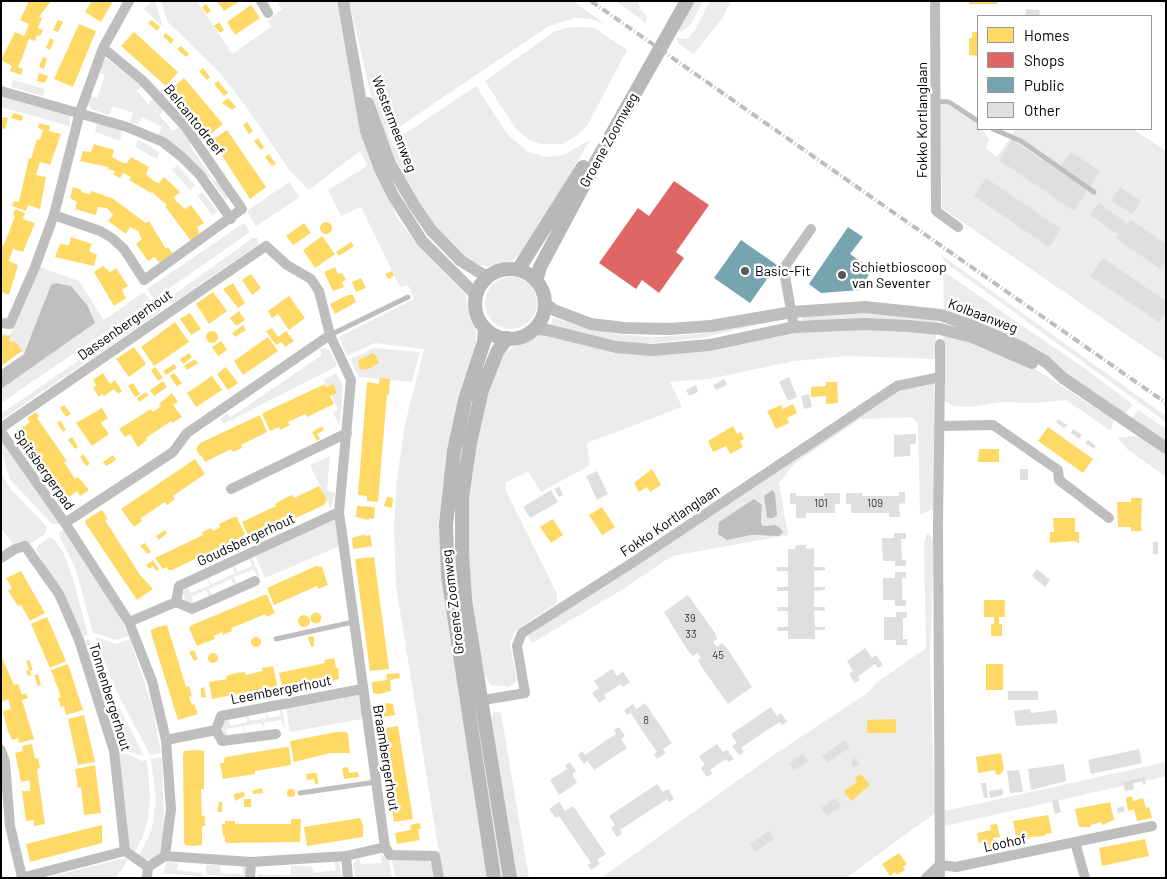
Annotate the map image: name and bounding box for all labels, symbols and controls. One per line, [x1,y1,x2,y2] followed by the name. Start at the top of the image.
[977,15,1152,130] legend
[1024,26,1069,44] text: Homes
[1024,51,1064,69] text: Shops
[914,62,930,178] street label: Fokko Kortlanglaan
[368,73,420,175] street label: Westermeenweg
[1024,76,1064,94] text: Public
[160,81,228,159] street label: Belcantodreef
[576,90,642,190] street label: Groene Zoomweg
[1024,101,1060,119] text: Other
[852,259,947,292] place label: Schietbioscoop van Seventer
[755,263,811,279] place label: Basic-Fit
[739,265,751,277] marker: Basic-Fit
[836,269,848,281] marker: Schietbioscoop van Seventer
[74,286,176,364] street label: Dassenbergerhout
[946,295,1020,337] street label: Kolbaanweg
[10,427,78,513] street label: Spitsbergerpad
[617,482,723,560] street label: Fokko Kortlanglaan
[814,496,828,510] house number: 101
[867,496,883,510] house number: 109
[195,510,297,570] street label: Goudsbergerhout
[438,549,468,655] street label: Groene Zoomweg
[684,611,696,625] house number: 39
[685,627,697,641] house number: 33
[86,641,134,753] street label: Tonnenbergerhout
[712,648,724,662] house number: 45
[229,672,333,708] street label: Leembergerhout
[369,704,403,812] street label: Braambergerhout
[643,713,649,727] house number: 8
[982,830,1028,856] street label: Loohof

